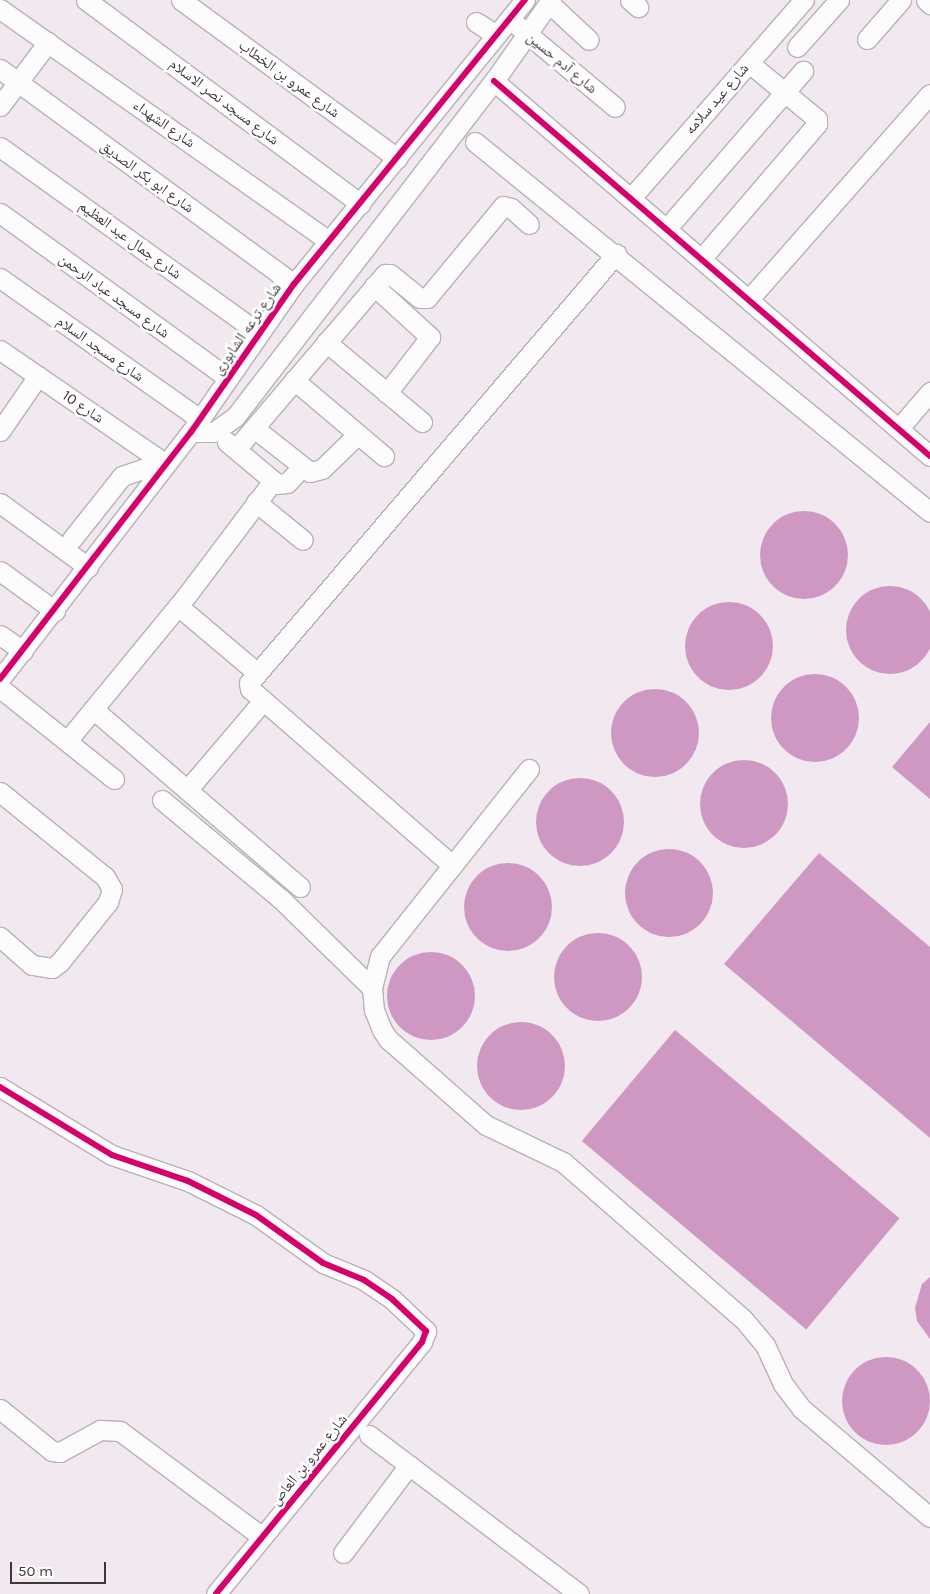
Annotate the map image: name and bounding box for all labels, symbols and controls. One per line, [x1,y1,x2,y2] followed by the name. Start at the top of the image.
[523,28,601,98] street label: شارع آدم حسين
[235,36,343,122] street label: شارع عمرو بن الخطاب
[166,55,282,149] street label: شارع مسجد نصر الاسلام
[681,60,753,138] street label: شارع عيد سلامه
[129,96,199,152] street label: شارع الشهداء
[97,137,197,217] street label: شارع ابو بكر الصديق
[75,197,185,283] street label: شارع جمال عبد العظيم
[55,250,173,342] street label: شارع مسجد عباد الرحمن
[209,280,285,378] street label: شارع ترعه الشابورى
[53,312,147,386] street label: شارع مسجد السلام
[59,387,107,427] street label: شارع 10
[267,1411,351,1509] street label: شارع عمرو بن العاص
[12,1552,109,1584] scale bar
[18,1562,53,1580] text: 50 m

